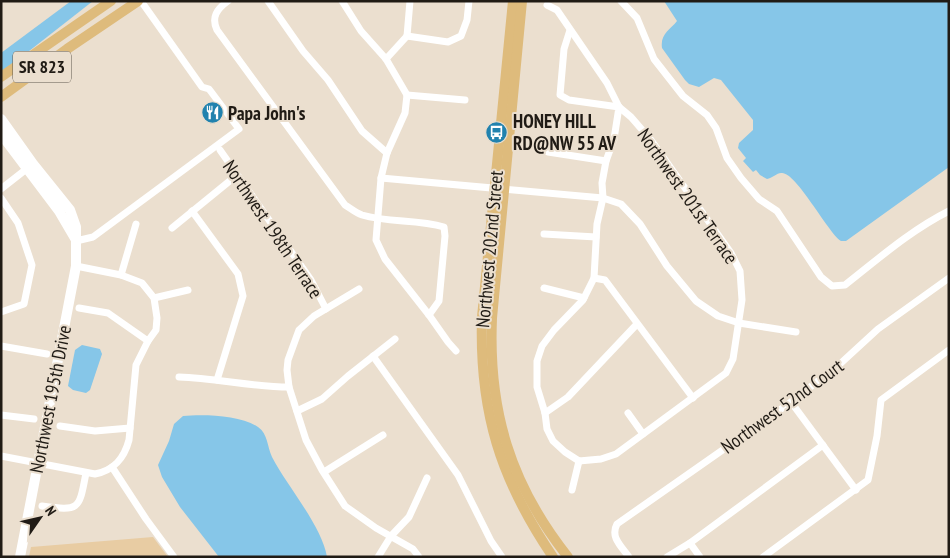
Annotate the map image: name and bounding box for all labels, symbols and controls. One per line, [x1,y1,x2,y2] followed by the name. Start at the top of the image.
[13,52,71,82] road number: SR 823
[200,101,224,125] restaurant icon: Papa John's
[228,101,306,125] place label: Papa John's
[513,109,617,155] place label: HONEY HILL RD@NW 55 AV
[485,120,509,144] bus stop icon: HONEY HILL RD@NW 55 AV
[632,124,744,268] street label: Northwest 201st Terrace
[218,155,328,303] street label: Northwest 198th Terrace
[470,169,508,329] street label: Northwest 202nd Street
[24,323,76,475] street label: Northwest 195th Drive
[716,353,849,458] street label: Northwest 52nd Court
[15,493,65,543] north arrow
[41,503,60,519] text: N

